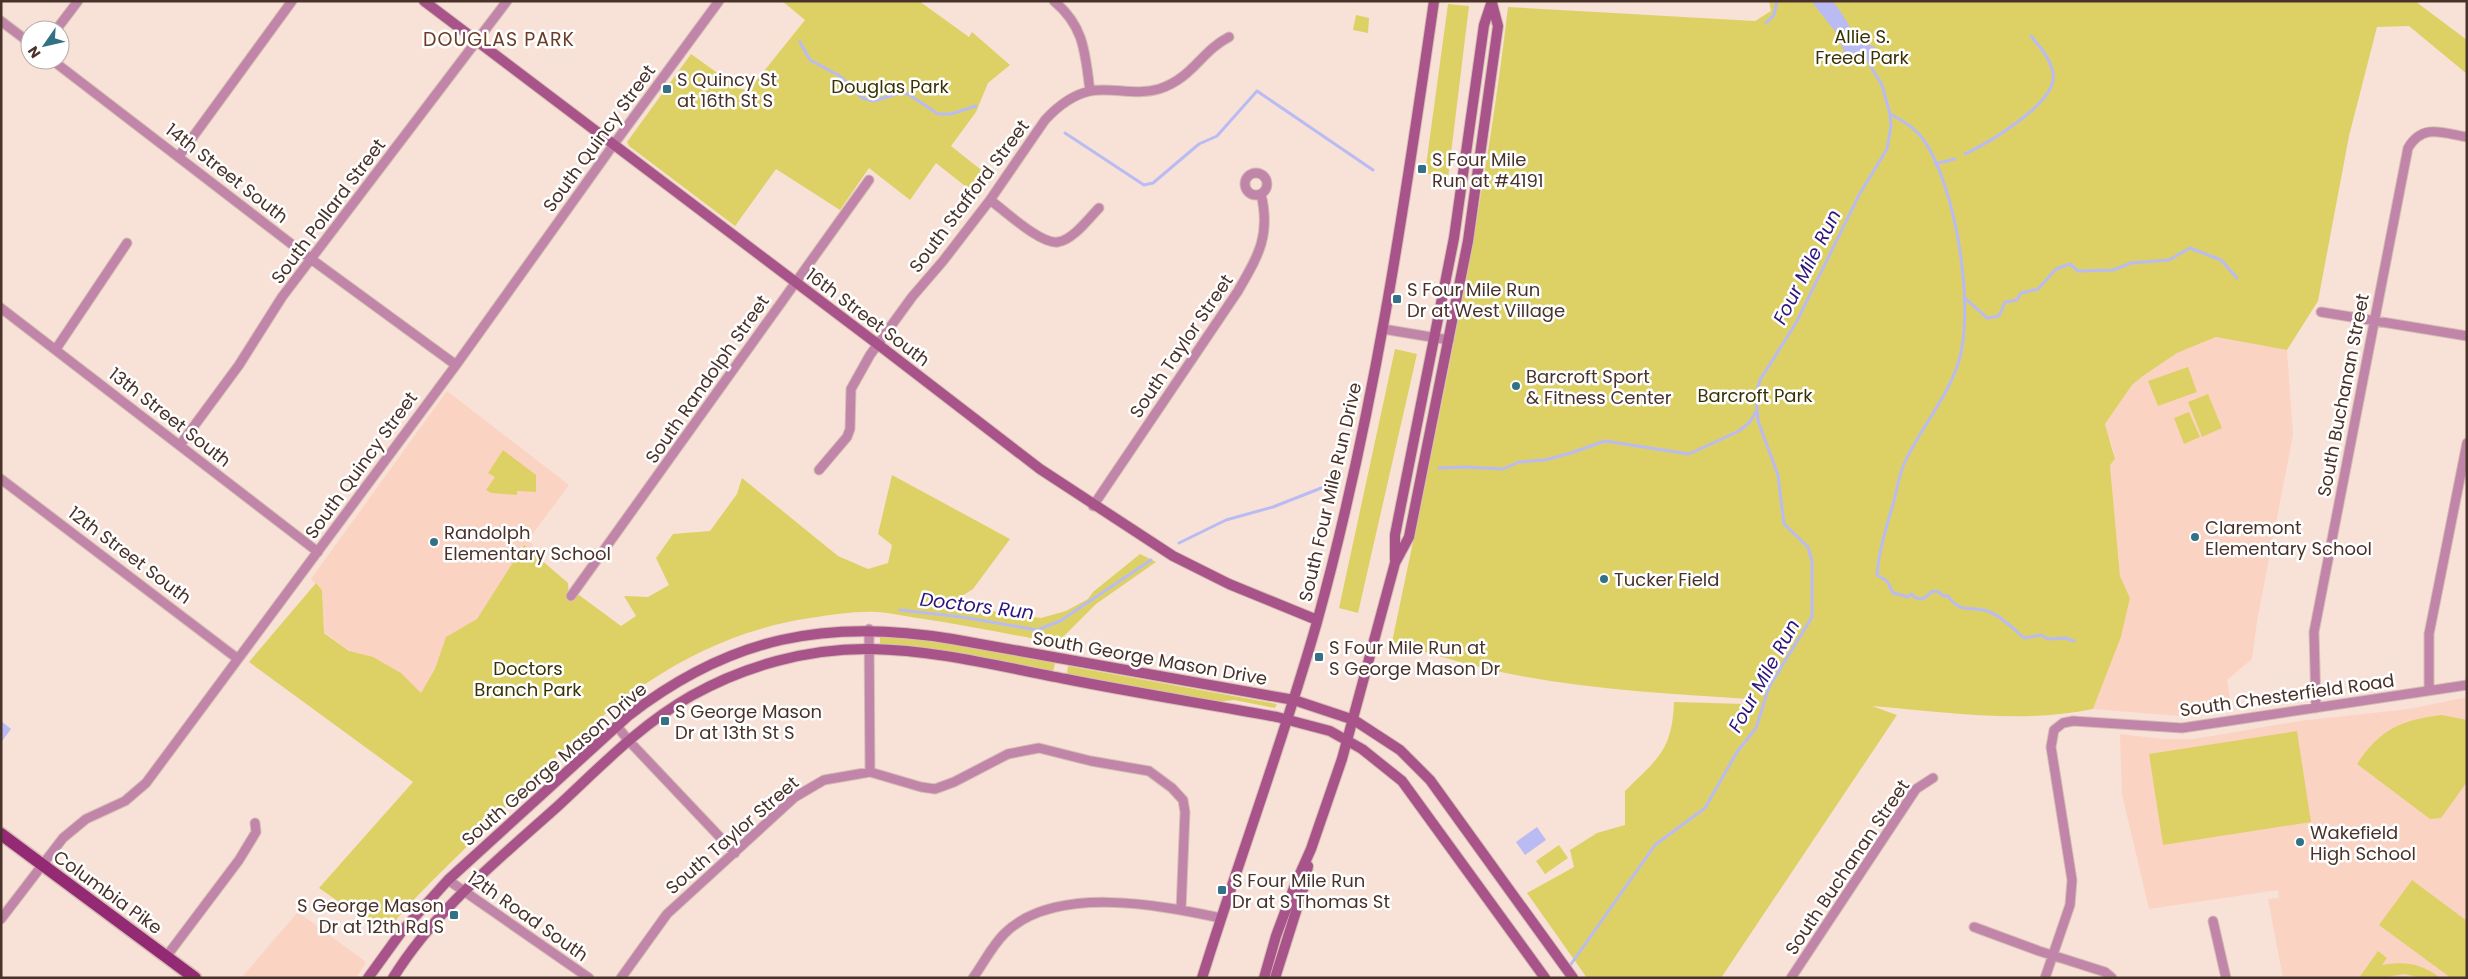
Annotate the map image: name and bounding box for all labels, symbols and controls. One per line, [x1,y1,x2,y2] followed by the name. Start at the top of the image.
[20,20,70,70] north arrow
[1815,24,1910,70] park label: Allie S. Freed Park
[423,26,575,53] district label: DOUGLAS PARK
[23,42,45,62] text: N
[537,59,661,217] street label: South Quincy Street
[677,67,777,113] place label: S Quincy St at 16th St S
[831,74,949,99] park label: Douglas Park
[661,83,673,95] marker: S Quincy St at 16th St S
[903,114,1035,278] street label: South Stafford Street
[161,117,293,229] street label: 14th Street South
[265,133,391,289] street label: South Pollard Street
[1432,147,1544,193] place label: S Four Mile Run at #4191
[1416,163,1428,175] marker: S Four Mile Run at #4191
[1766,205,1848,329] water label: Four Mile Run
[801,262,935,372] street label: 16th Street South
[1123,269,1239,423] street label: South Taylor Street
[1407,277,1565,323] place label: S Four Mile Run Dr at West Village
[639,290,775,468] street label: South Randolph Street
[2311,291,2375,499] street label: South Buchanan Street
[1391,293,1403,305] marker: S Four Mile Run Dr at West Village
[104,361,236,473] street label: 13th Street South
[1526,364,1672,410] place label: Barcroft Sport & Fitness Center
[1293,380,1367,604] street label: South Four Mile Run Drive
[1510,380,1522,392] marker: Barcroft Sport & Fitness Center
[1698,383,1813,408] park label: Barcroft Park
[299,386,423,544] street label: South Quincy Street
[63,500,197,610] street label: 12th Street South
[2205,515,2372,561] place label: Claremont Elementary School
[444,520,611,566] place label: Randolph Elementary School
[2189,531,2201,543] marker: Claremont Elementary School
[428,536,440,548] marker: Randolph Elementary School
[1614,567,1719,592] place label: Tucker Field
[1598,573,1610,585] marker: Tucker Field
[918,586,1036,626] water label: Doctors Run
[1722,614,1806,738] water label: Four Mile Run
[1031,625,1269,691] street label: South George Mason Drive
[1329,635,1501,681] place label: S Four Mile Run at S George Mason Dr
[1313,651,1325,663] marker: S Four Mile Run at S George Mason Dr
[474,656,582,702] park label: Doctors Branch Park
[2178,668,2396,722] street label: South Chesterfield Road
[456,676,652,852] street label: South George Mason Drive
[675,699,822,745] place label: S George Mason Dr at 13th St S
[659,715,671,727] marker: S George Mason Dr at 13th St S
[660,770,804,900] street label: South Taylor Street
[1779,774,1915,960] street label: South Buchanan Street
[2310,820,2416,866] place label: Wakefield High School
[2294,836,2306,848] marker: Wakefield High School
[49,844,167,940] street label: Columbia Pike
[463,865,593,967] street label: 12th Road South
[1232,868,1390,914] place label: S Four Mile Run Dr at S Thomas St
[1216,884,1228,896] marker: S Four Mile Run Dr at S Thomas St
[297,893,444,939] place label: S George Mason Dr at 12th Rd S
[448,909,460,921] marker: S George Mason Dr at 12th Rd S

